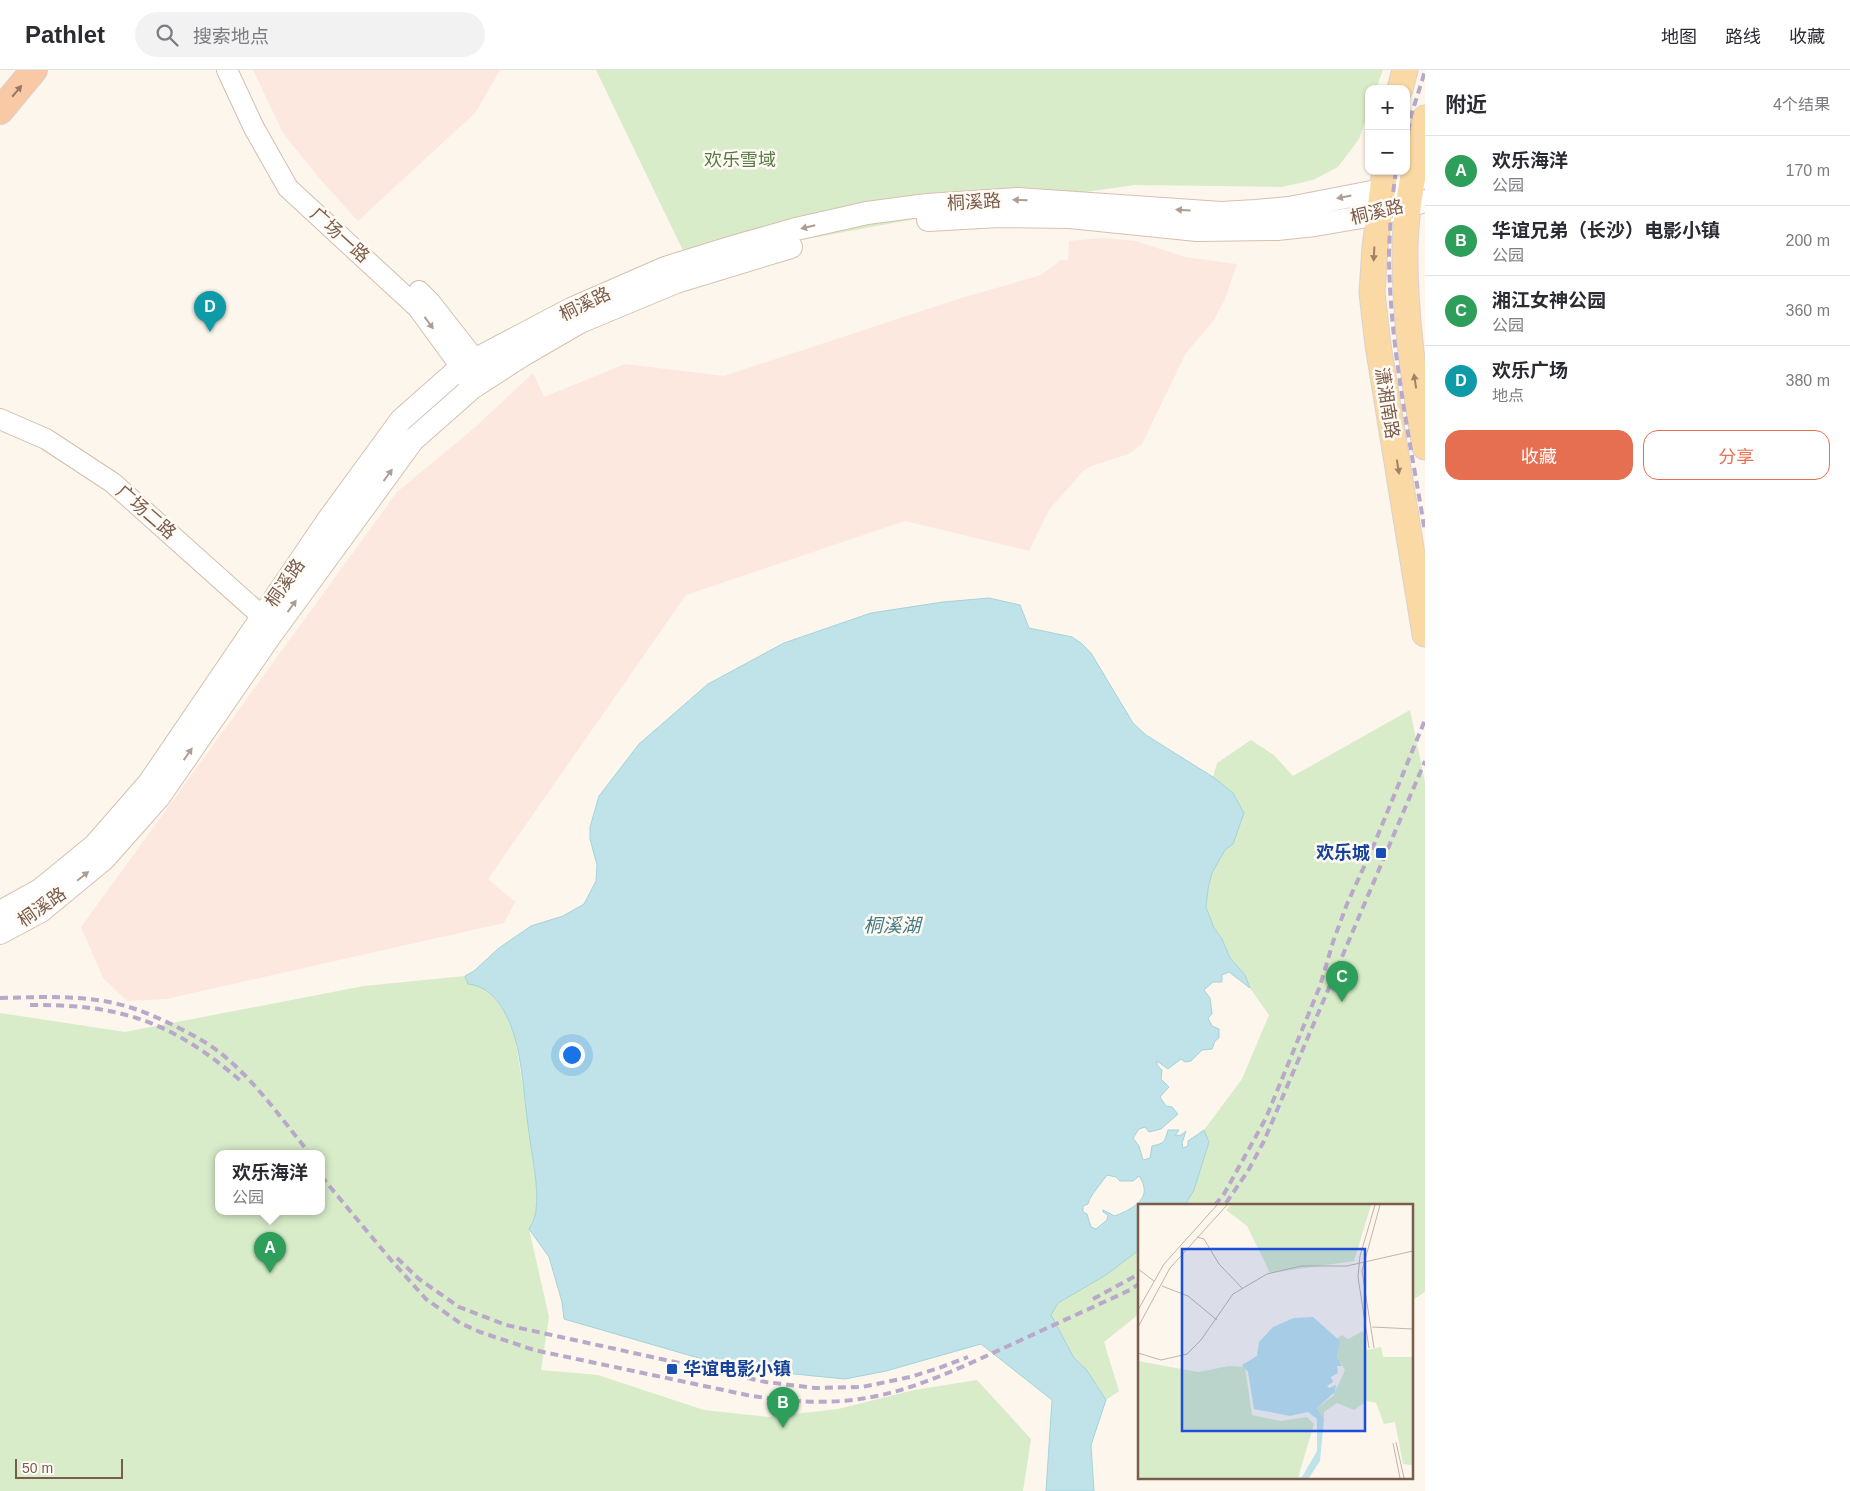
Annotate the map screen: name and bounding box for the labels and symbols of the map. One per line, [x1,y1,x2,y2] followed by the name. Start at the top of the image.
[11,85,23,97] one-way arrow
[704,150,776,170] park label: 欢乐雪域
[947,191,1001,213] street label: 桐溪路
[1335,194,1351,202] one-way arrow
[1012,195,1028,203] one-way arrow
[1348,196,1406,228] street label: 桐溪路
[307,203,373,267] street label: 广场一路
[1174,206,1190,214] one-way arrow
[799,223,815,231] one-way arrow
[1370,247,1378,263] one-way arrow
[556,283,614,325] street label: 桐溪路
[194,291,226,332] pin: D
[424,316,434,330] one-way arrow
[1371,366,1403,440] street label: 潇湘南路
[1410,373,1418,389] one-way arrow
[1394,460,1402,476] one-way arrow
[382,469,393,482] one-way arrow
[112,481,180,543] street label: 广场二路
[261,555,309,611] street label: 桐溪路
[287,599,297,613] one-way arrow
[184,747,193,760] one-way arrow
[1316,843,1370,863] place label: 欢乐城
[1374,846,1388,860] marker: 欢乐城
[76,871,89,882] one-way arrow
[14,883,70,931] street label: 桐溪路
[863,915,923,936] water label: 桐溪湖
[1326,961,1358,1002] pin: C
[559,1042,585,1068] your location
[1138,1204,1412,1478] inset map
[254,1232,286,1273] pin: A
[683,1359,791,1379] place label: 华谊电影小镇
[665,1362,679,1376] marker: 华谊电影小镇
[767,1387,799,1428] pin: B
[15,1456,122,1479] scale bar

